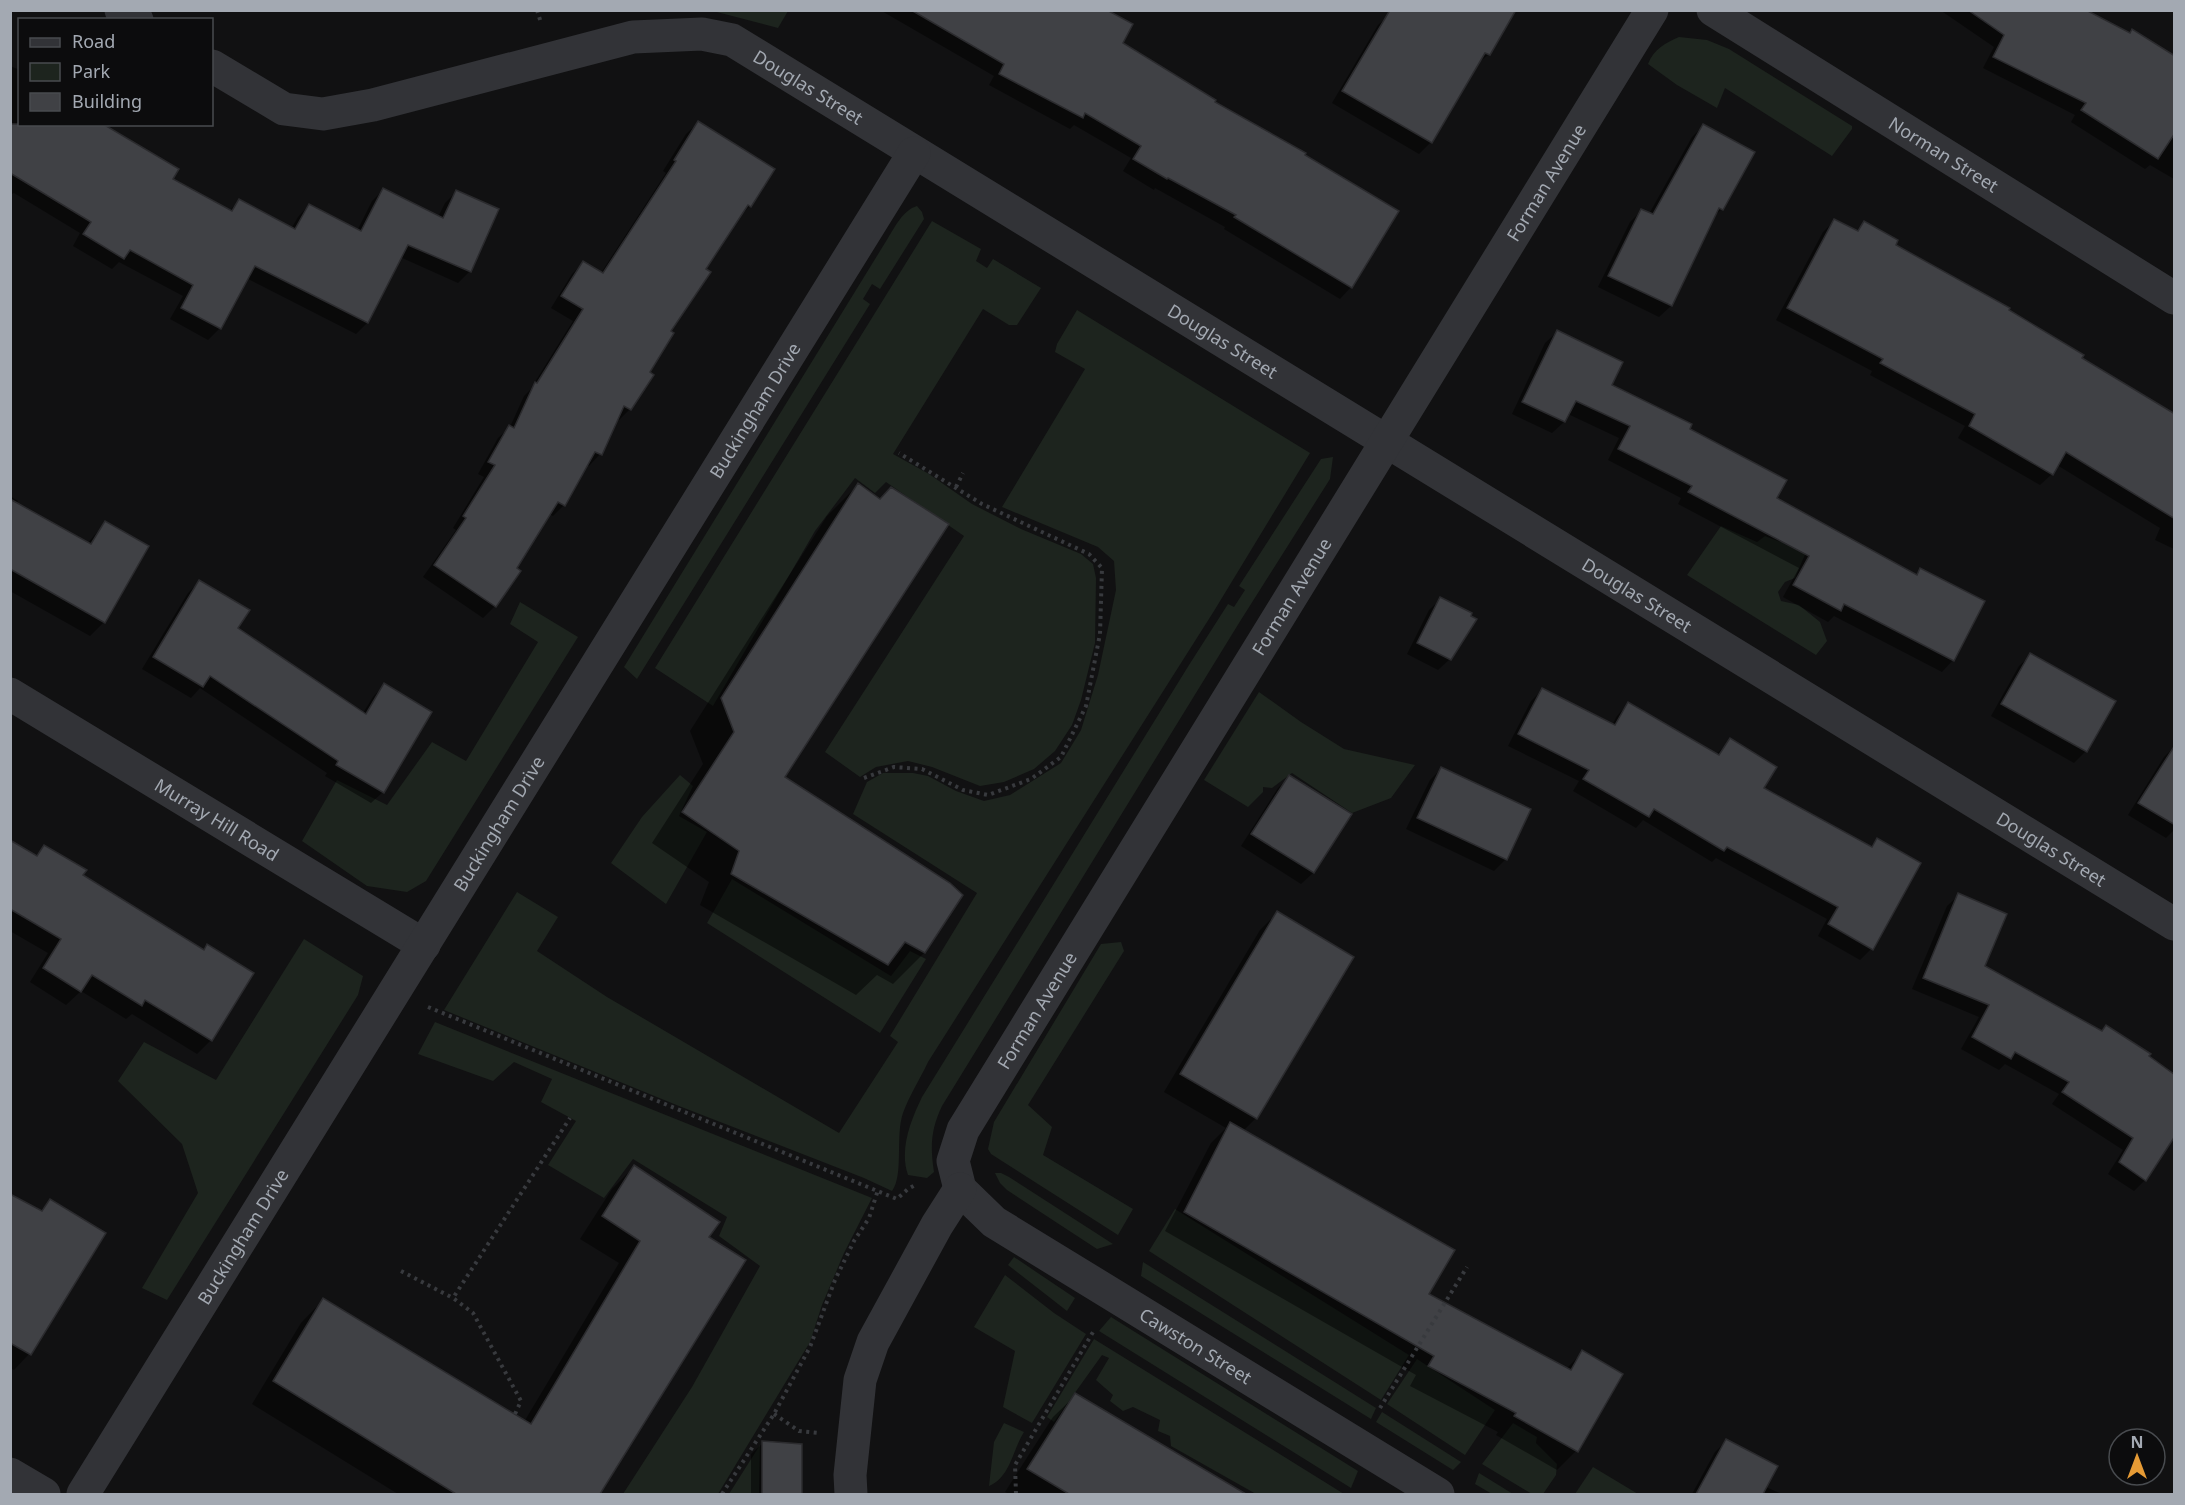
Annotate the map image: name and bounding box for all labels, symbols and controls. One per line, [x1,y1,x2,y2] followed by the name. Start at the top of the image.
[18,18,213,126] legend
[72,29,115,53] text: Road
[749,44,868,130] street label: Douglas Street
[72,59,110,83] text: Park
[72,89,142,113] text: Building
[1884,111,2003,198] street label: Norman Street
[1501,119,1591,246] street label: Forman Avenue
[1163,298,1283,384] street label: Douglas Street
[704,338,806,483] street label: Buckingham Drive
[1246,533,1337,660] street label: Forman Avenue
[1578,552,1697,638] street label: Douglas Street
[448,751,550,896] street label: Buckingham Drive
[150,773,284,866] street label: Murray Hill Road
[1992,806,2111,892] street label: Douglas Street
[991,947,1082,1073] street label: Forman Avenue
[192,1164,294,1309] street label: Buckingham Drive
[1135,1302,1257,1389] street label: Cawston Street
[2107,1427,2167,1487] north arrow
[2130,1431,2144,1453] text: N

